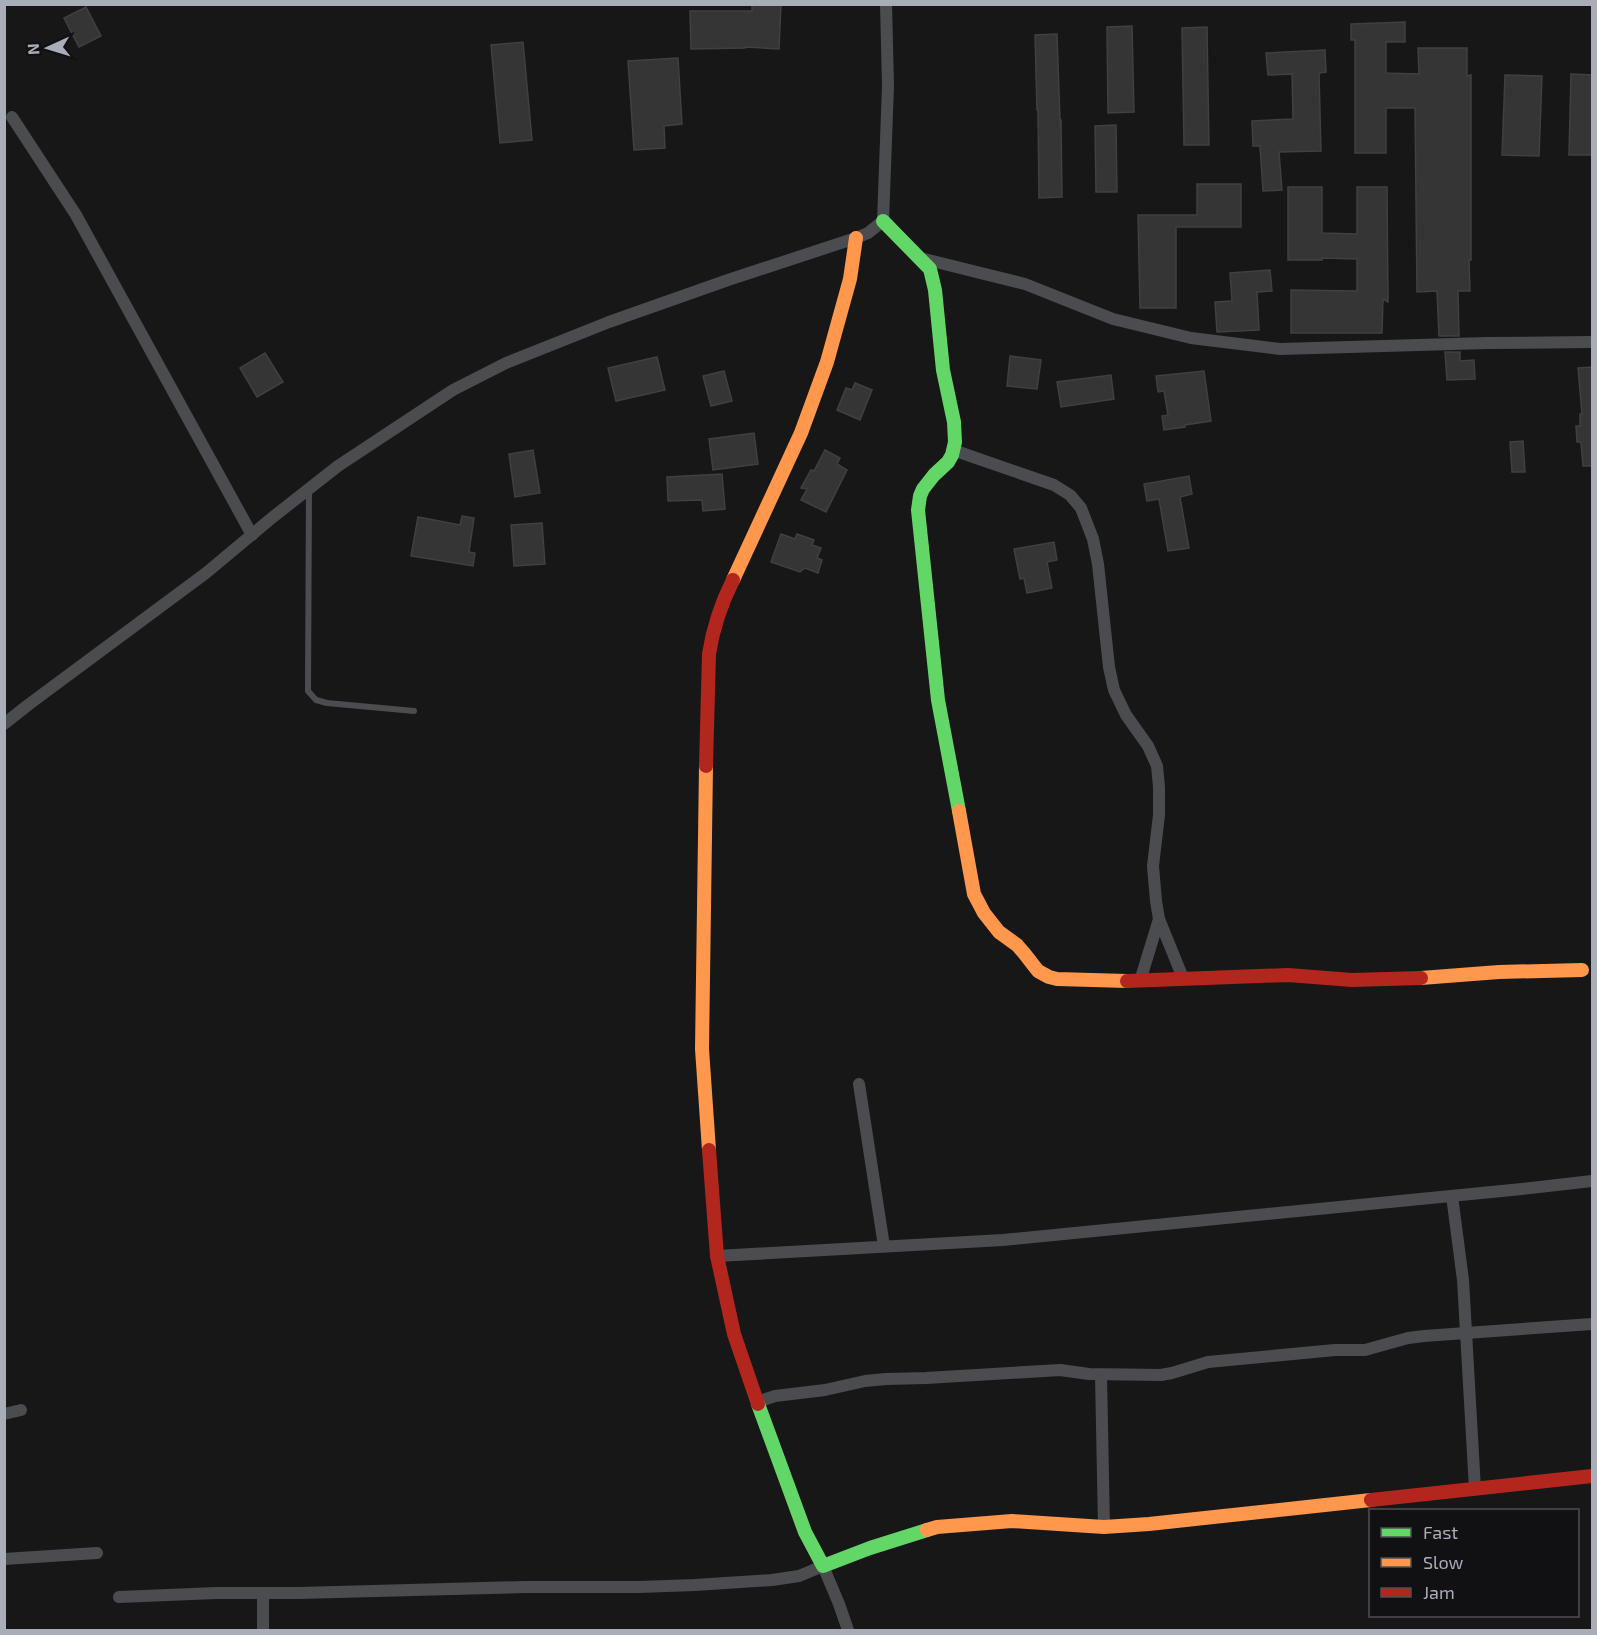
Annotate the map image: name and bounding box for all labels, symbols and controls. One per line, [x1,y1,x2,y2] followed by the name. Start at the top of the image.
[18,18,78,78] north arrow
[23,43,42,56] text: N
[1369,1509,1579,1617] legend
[1423,1521,1458,1543] text: Fast
[1423,1551,1464,1573] text: Slow
[1423,1581,1455,1603] text: Jam

